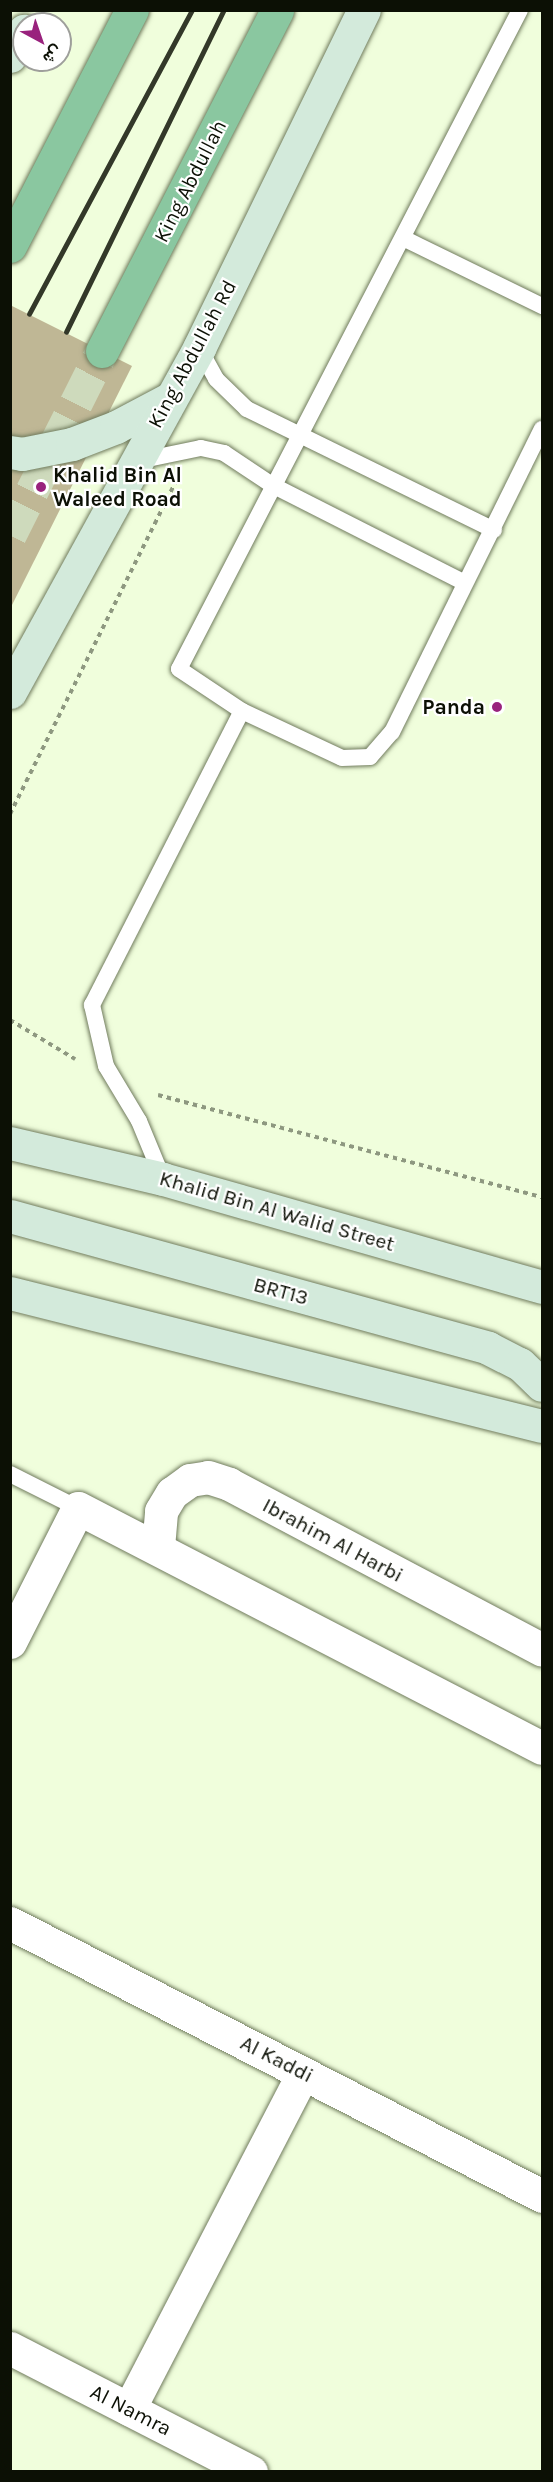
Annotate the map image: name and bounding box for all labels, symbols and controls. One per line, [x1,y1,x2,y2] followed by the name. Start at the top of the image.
[12,12,72,72] north arrow
[39,41,66,68] text: ش
[148,115,232,247] street label: King Abdullah
[142,275,242,433] street label: King Abdullah Rd
[53,462,182,512] place label: Khalid Bin Al Waleed Road
[34,480,48,494] marker: Khalid Bin Al Waleed Road
[422,694,485,720] place label: Panda
[490,700,504,714] marker: Panda
[157,1165,397,1257] street label: Khalid Bin Al Walid Street
[251,1272,311,1310] street label: BRT13
[258,1492,408,1588] street label: Ibrahim Al Harbi
[236,2030,318,2088] street label: Al Kaddi
[86,2379,176,2441] street label: Al Namra

